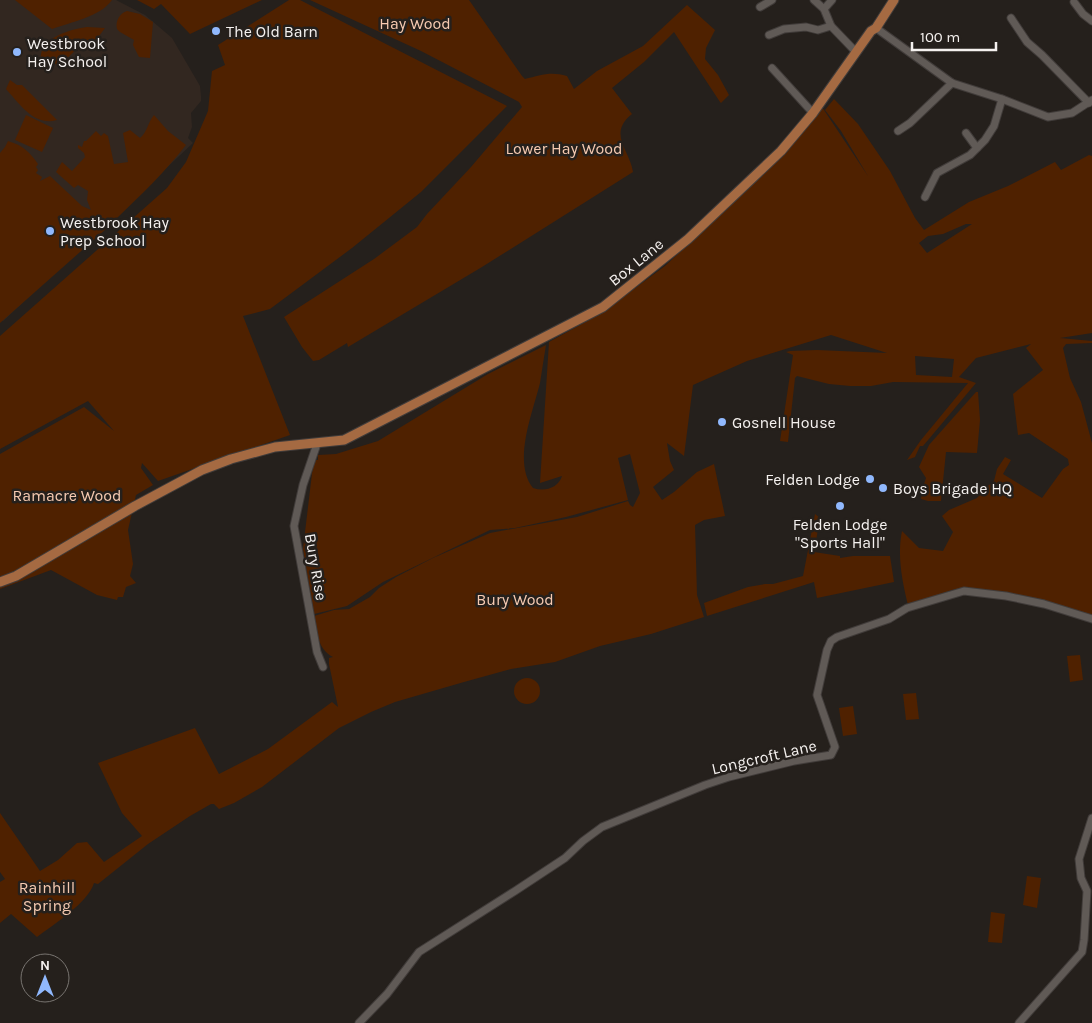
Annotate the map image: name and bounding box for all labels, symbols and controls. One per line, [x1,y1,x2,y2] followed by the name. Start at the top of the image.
[379,14,451,33] park label: Hay Wood
[912,20,996,52] scale bar
[226,22,318,41] place label: The Old Barn
[210,25,222,37] marker: The Old Barn
[920,28,960,46] text: 100 m
[27,34,107,71] place label: Westbrook Hay School
[11,46,23,58] marker: Westbrook Hay School
[505,139,623,158] park label: Lower Hay Wood
[60,213,170,250] place label: Westbrook Hay Prep School
[44,225,56,237] marker: Westbrook Hay Prep School
[605,234,667,290] street label: Box Lane
[732,413,836,432] place label: Gosnell House
[716,416,728,428] marker: Gosnell House
[765,470,860,489] place label: Felden Lodge
[864,473,876,485] marker: Felden Lodge
[893,479,1012,498] place label: Boys Brigade HQ
[877,482,889,494] marker: Boys Brigade HQ
[12,486,122,505] park label: Ramacre Wood
[834,500,846,512] marker: Felden Lodge "Sports Hall"
[793,515,887,552] place label: Felden Lodge "Sports Hall"
[301,532,331,602] street label: Bury Rise
[476,590,554,609] park label: Bury Wood
[710,736,818,778] street label: Longcroft Lane
[19,878,75,915] park label: Rainhill Spring
[20,953,70,1003] north arrow
[40,957,50,974] text: N

